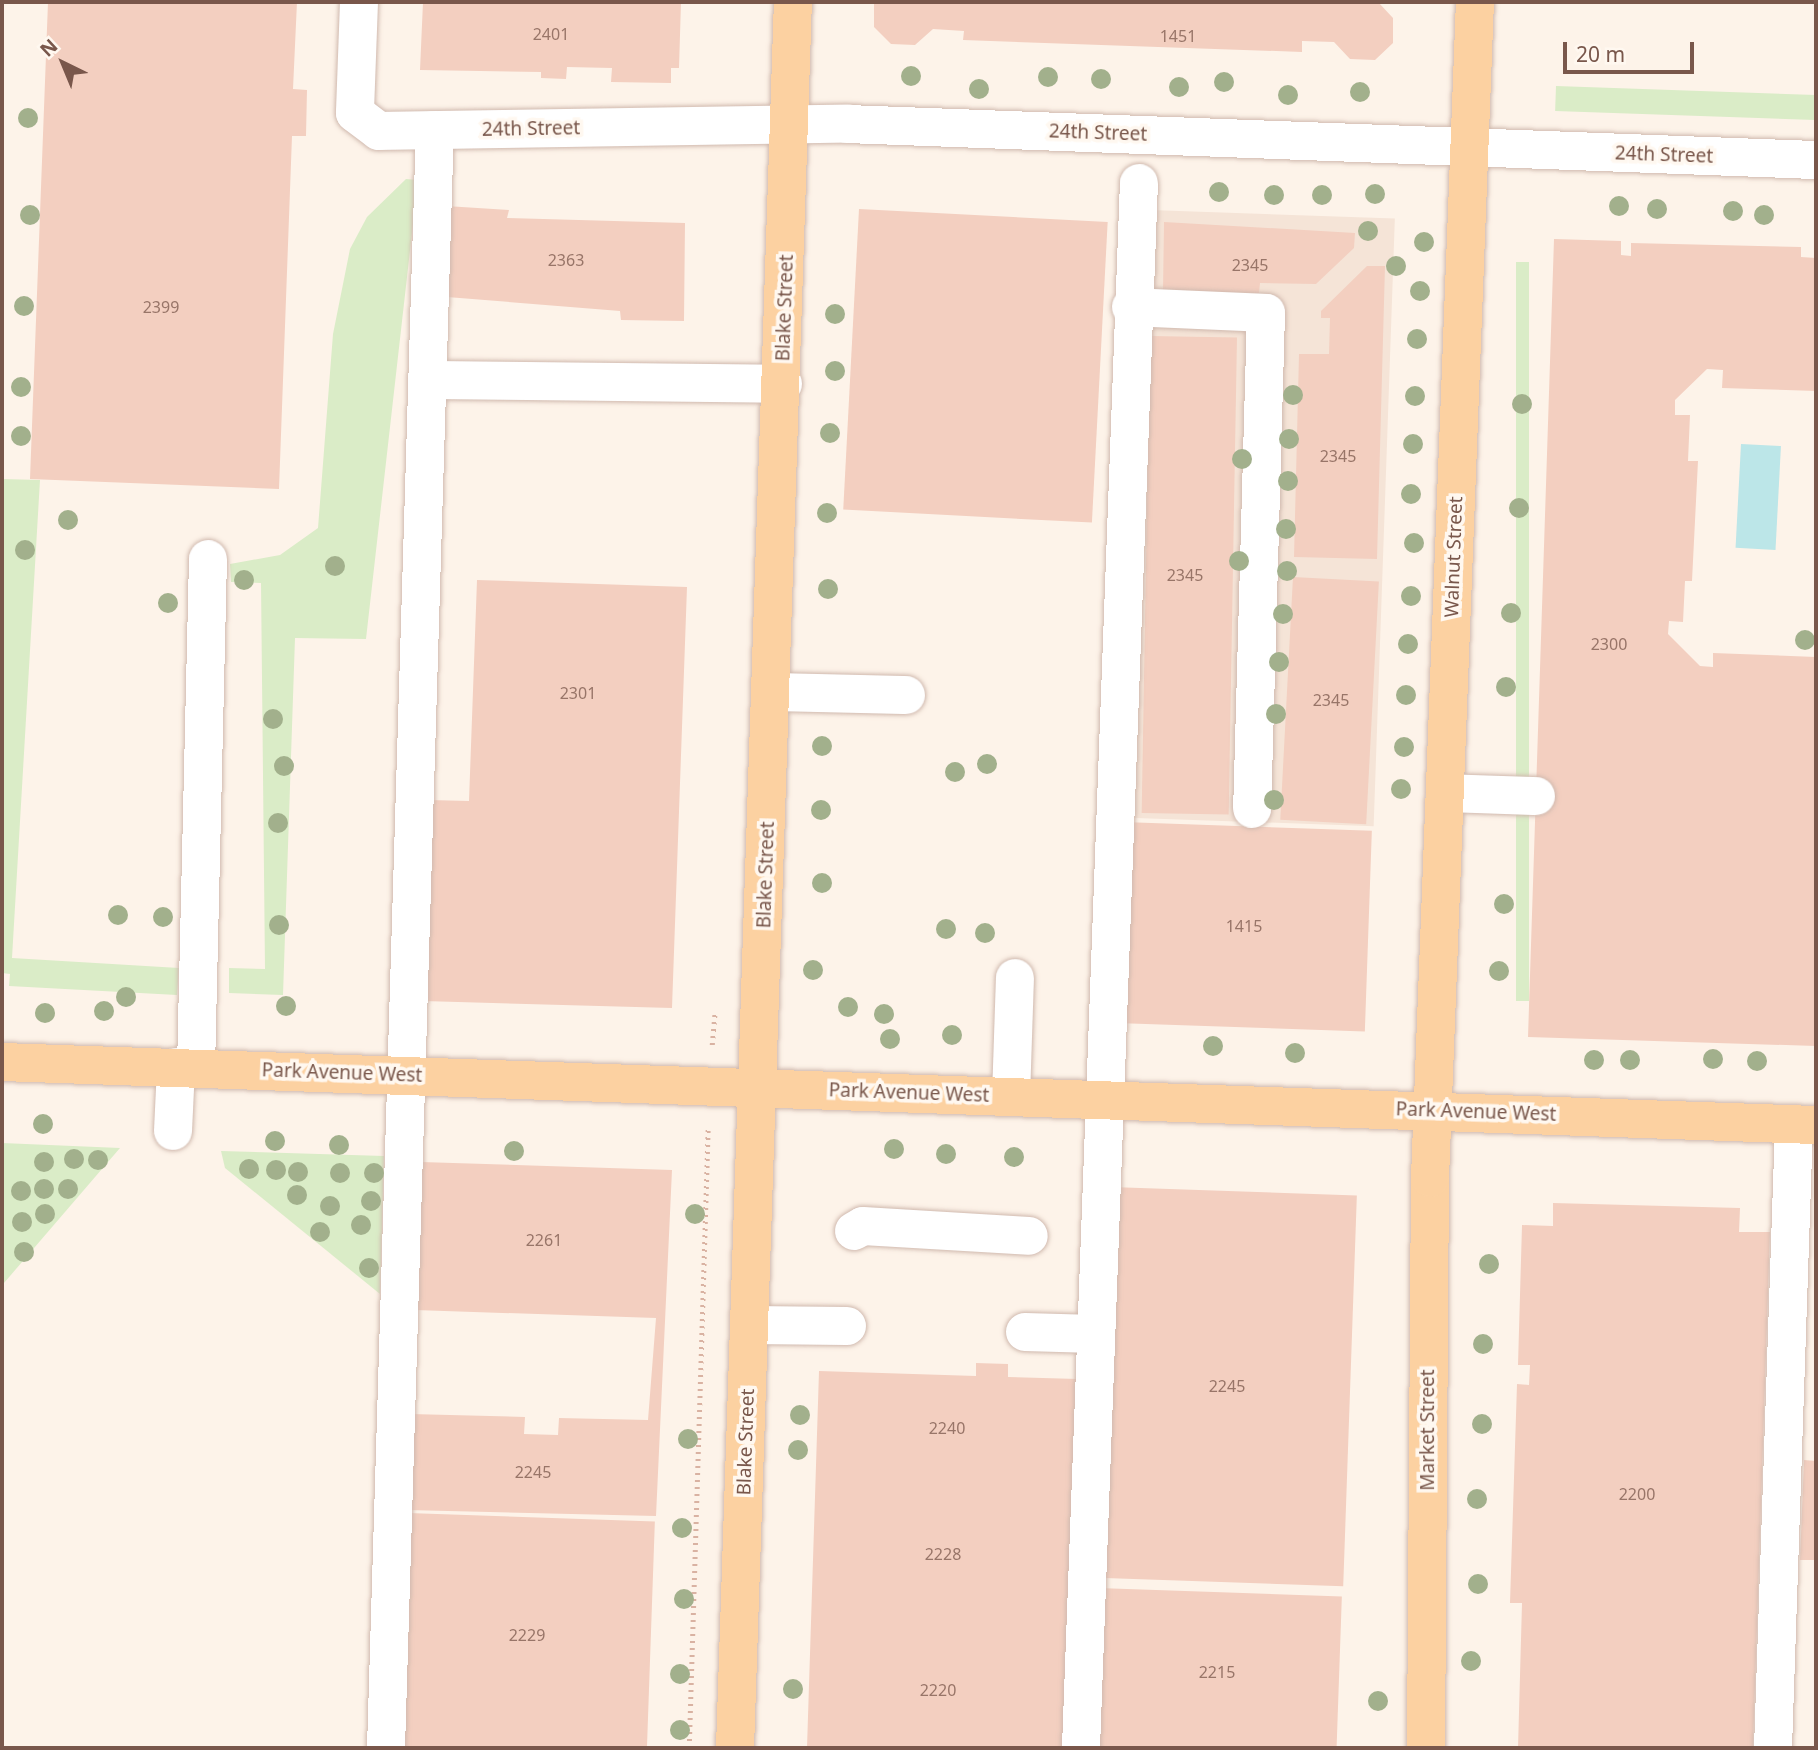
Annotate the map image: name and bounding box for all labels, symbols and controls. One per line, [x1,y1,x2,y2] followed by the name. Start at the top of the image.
[533,24,569,44] house number: 2401
[1160,26,1196,46] house number: 1451
[28,28,98,98] north arrow
[1566,28,1697,72] scale bar
[34,33,63,62] text: N
[1576,40,1625,68] text: 20 m
[482,117,580,141] street label: 24th Street
[1048,120,1148,146] street label: 24th Street
[1614,142,1714,168] street label: 24th Street
[548,250,584,270] house number: 2363
[772,254,798,362] street label: Blake Street
[1232,255,1268,275] house number: 2345
[143,297,179,317] house number: 2399
[1320,446,1356,466] house number: 2345
[1440,496,1468,618] street label: Walnut Street
[1167,565,1203,585] house number: 2345
[1591,634,1627,654] house number: 2300
[560,683,596,703] house number: 2301
[1313,690,1349,710] house number: 2345
[753,821,779,929] street label: Blake Street
[1226,916,1262,936] house number: 1415
[261,1059,423,1087] street label: Park Avenue West
[828,1079,990,1107] street label: Park Avenue West
[1395,1098,1557,1126] street label: Park Avenue West
[526,1230,562,1250] house number: 2261
[1417,1369,1439,1491] street label: Market Street
[1209,1376,1245,1396] house number: 2245
[733,1388,759,1496] street label: Blake Street
[929,1418,965,1438] house number: 2240
[515,1462,551,1482] house number: 2245
[1619,1484,1655,1504] house number: 2200
[925,1544,961,1564] house number: 2228
[509,1625,545,1645] house number: 2229
[1199,1662,1235,1682] house number: 2215
[920,1680,956,1700] house number: 2220

